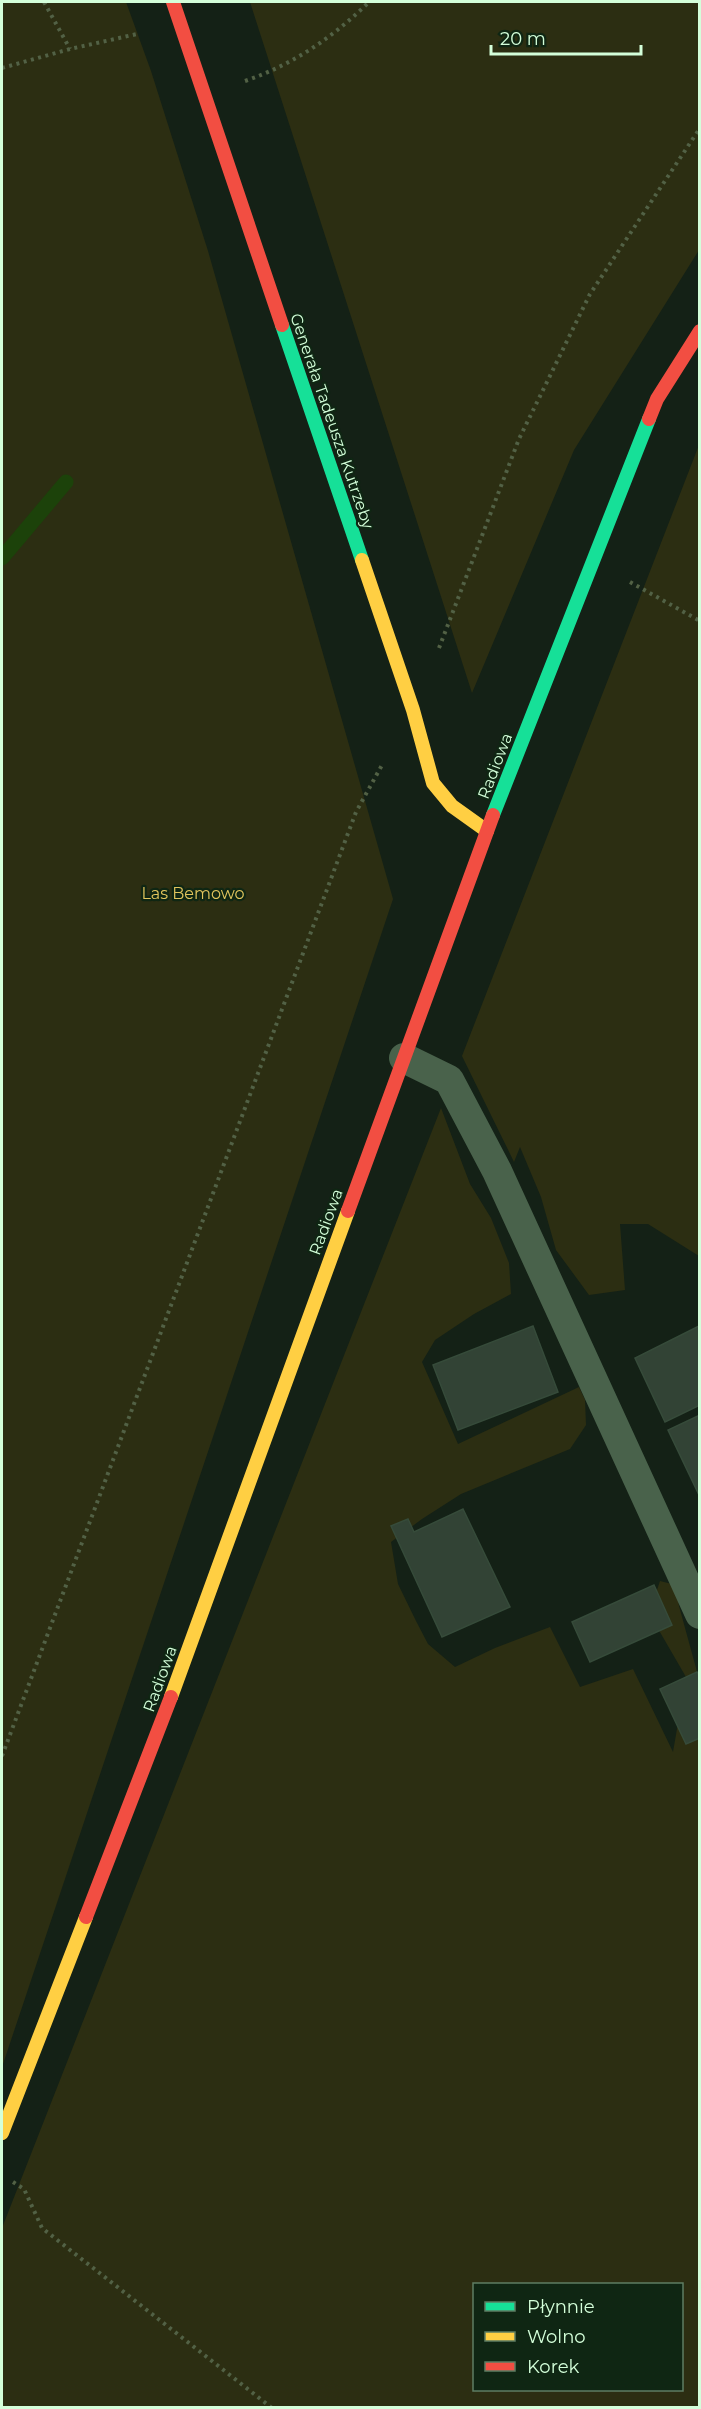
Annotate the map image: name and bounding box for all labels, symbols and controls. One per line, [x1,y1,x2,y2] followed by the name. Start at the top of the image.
[491,18,641,56] scale bar
[500,28,546,50] text: 20 m
[286,311,378,532] street label: Generała Tadeusza Kutrzeby
[474,730,516,802] street label: Radiowa
[141,884,245,903] park label: Las Bemowo
[305,1186,347,1258] street label: Radiowa
[139,1643,181,1715] street label: Radiowa
[473,2283,683,2391] legend
[527,2296,595,2318] text: Płynnie
[527,2326,586,2348] text: Wolno
[527,2356,580,2378] text: Korek

